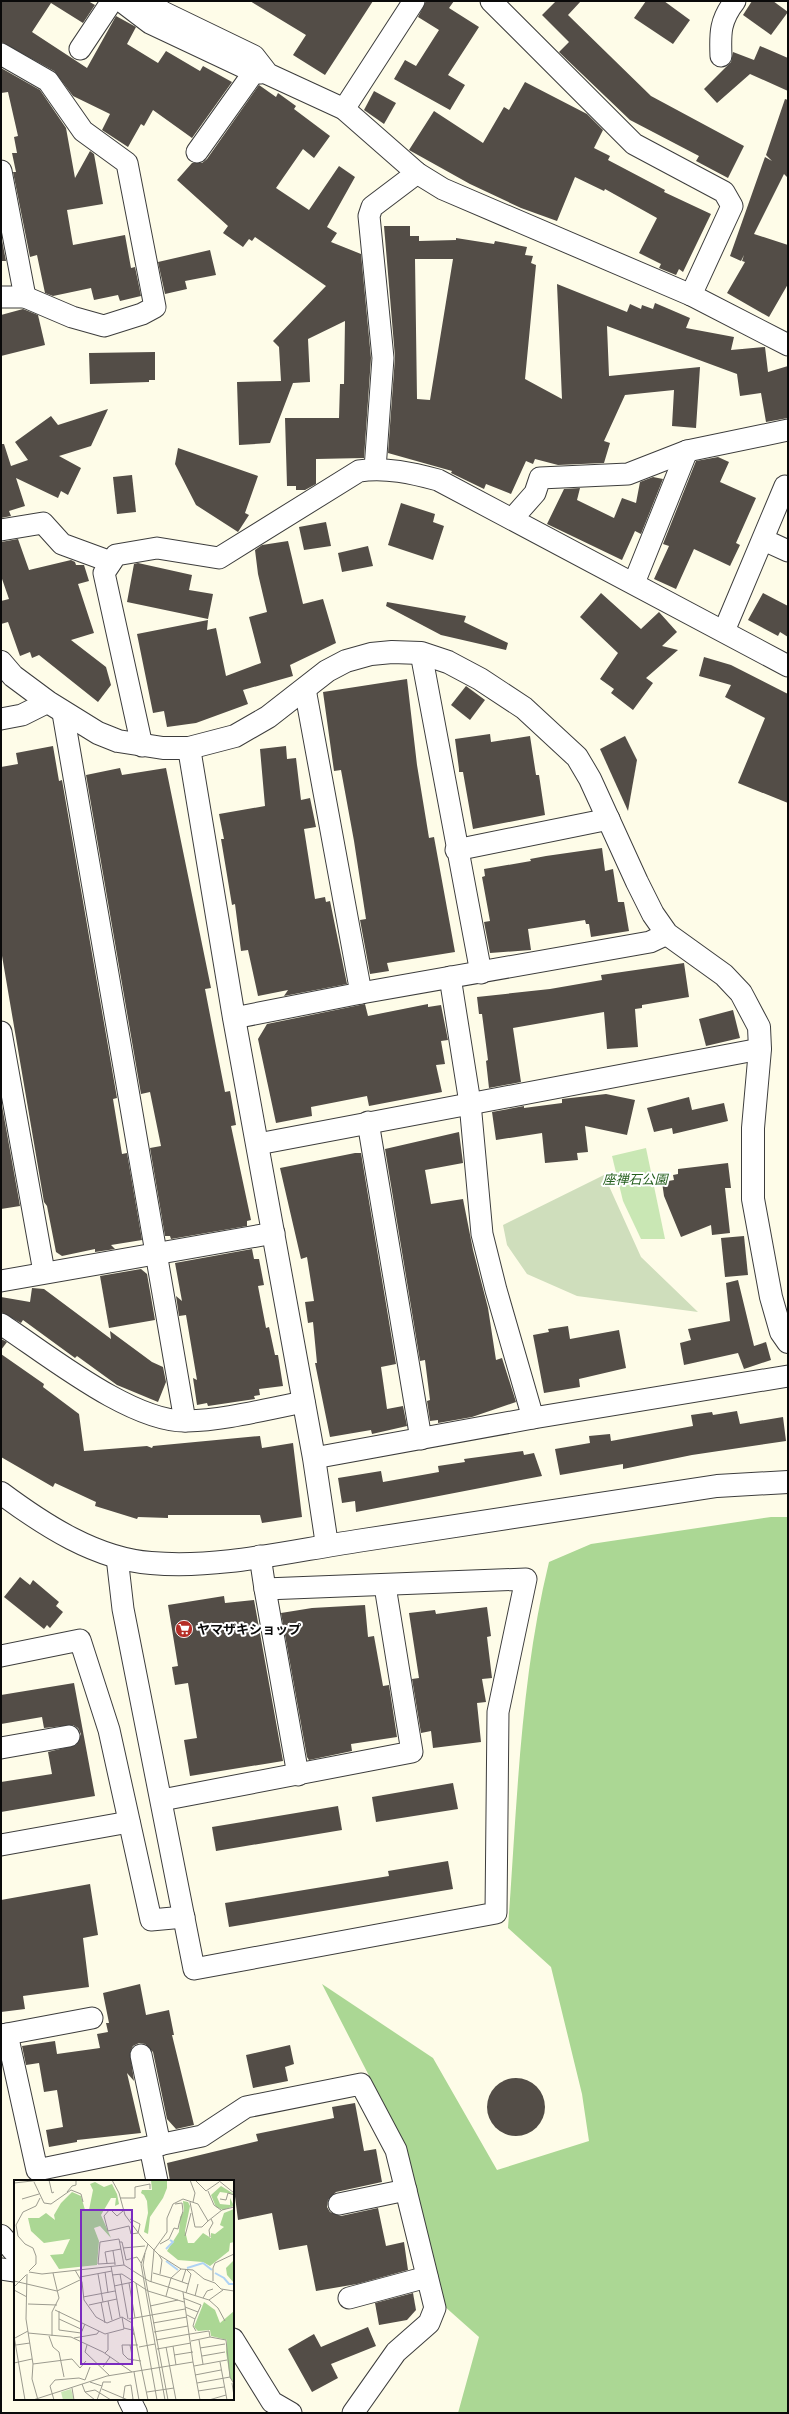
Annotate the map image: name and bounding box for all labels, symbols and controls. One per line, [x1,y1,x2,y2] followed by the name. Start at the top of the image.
[602,1171,669,1188] park label: 座禅石公園
[174,1619,194,1639] supermarket icon: ヤマザキショップ
[197,1621,301,1638] place label: ヤマザキショップ
[14,2180,234,2400] inset map

